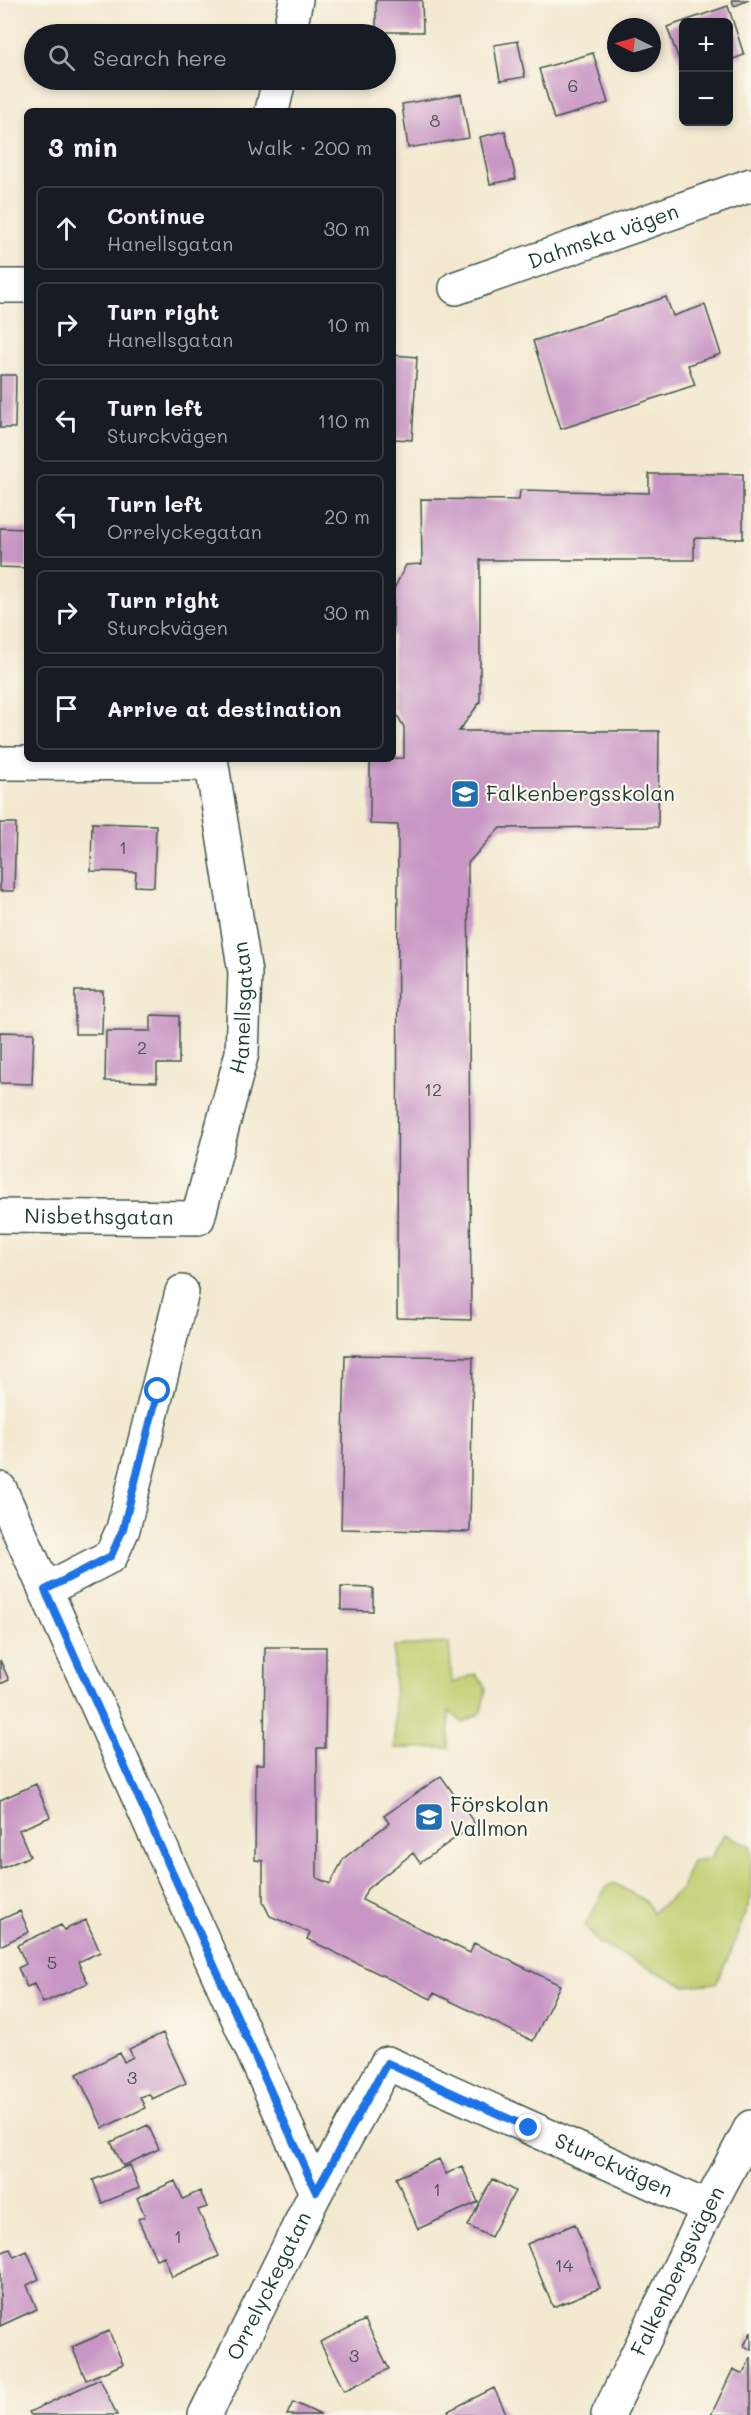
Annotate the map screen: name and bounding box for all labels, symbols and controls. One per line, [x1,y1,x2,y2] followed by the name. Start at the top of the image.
[607,18,661,72] north arrow
[679,18,733,126] map controls
[679,18,733,72] button: +
[24,24,396,90] search box
[45,41,78,74] icon: search
[93,43,227,72] text: Search here
[679,72,733,126] button: −
[568,73,578,97] house number: 6
[430,108,441,132] house number: 8
[48,130,117,164] text: 3 min
[247,134,372,160] text: Walk · 200 m
[524,196,682,274] street label: Dahmska vägen
[107,201,205,230] text: Continue
[50,212,83,245] icon: ahead
[324,215,370,241] text: 30 m
[107,230,233,256] text: Hanellsgatan
[107,297,219,326] text: Turn right
[50,308,83,341] icon: right
[326,311,370,337] text: 10 m
[107,326,233,352] text: Hanellsgatan
[107,393,203,422] text: Turn left
[50,404,83,437] icon: left
[317,407,370,433] text: 110 m
[107,422,228,448] text: Sturckvägen
[107,489,203,518] text: Turn left
[50,500,83,533] icon: left
[324,503,370,529] text: 20 m
[107,518,262,544] text: Orrelyckegatan
[107,585,219,614] text: Turn right
[50,596,83,629] icon: right
[324,599,370,625] text: 30 m
[107,614,228,640] text: Sturckvägen
[50,692,83,725] icon: arrive
[107,694,342,723] text: Arrive at destination
[449,778,481,810] school or university icon: Falkenbergsskolan
[486,779,675,806] place label: Falkenbergsskolan
[119,835,127,859] house number: 1
[222,940,257,1077] street label: Hanellsgatan
[137,1035,147,1059] house number: 2
[424,1077,442,1101] house number: 12
[24,1201,174,1230] street label: Nisbethsgatan
[144,1377,170,1403] route start
[450,1790,549,1841] place label: Förskolan Vallmon
[413,1801,445,1833] school or university icon: Förskolan Vallmon
[47,1950,57,1974] house number: 5
[127,2065,137,2089] house number: 3
[515,2114,541,2140] route end
[551,2126,678,2202] street label: Sturckvägen
[433,2177,441,2201] house number: 1
[624,2181,729,2360] street label: Falkenbergsvägen
[219,2207,316,2364] street label: Orrelyckegatan
[174,2224,182,2248] house number: 1
[555,2253,574,2277] house number: 14
[349,2343,359,2367] house number: 3

